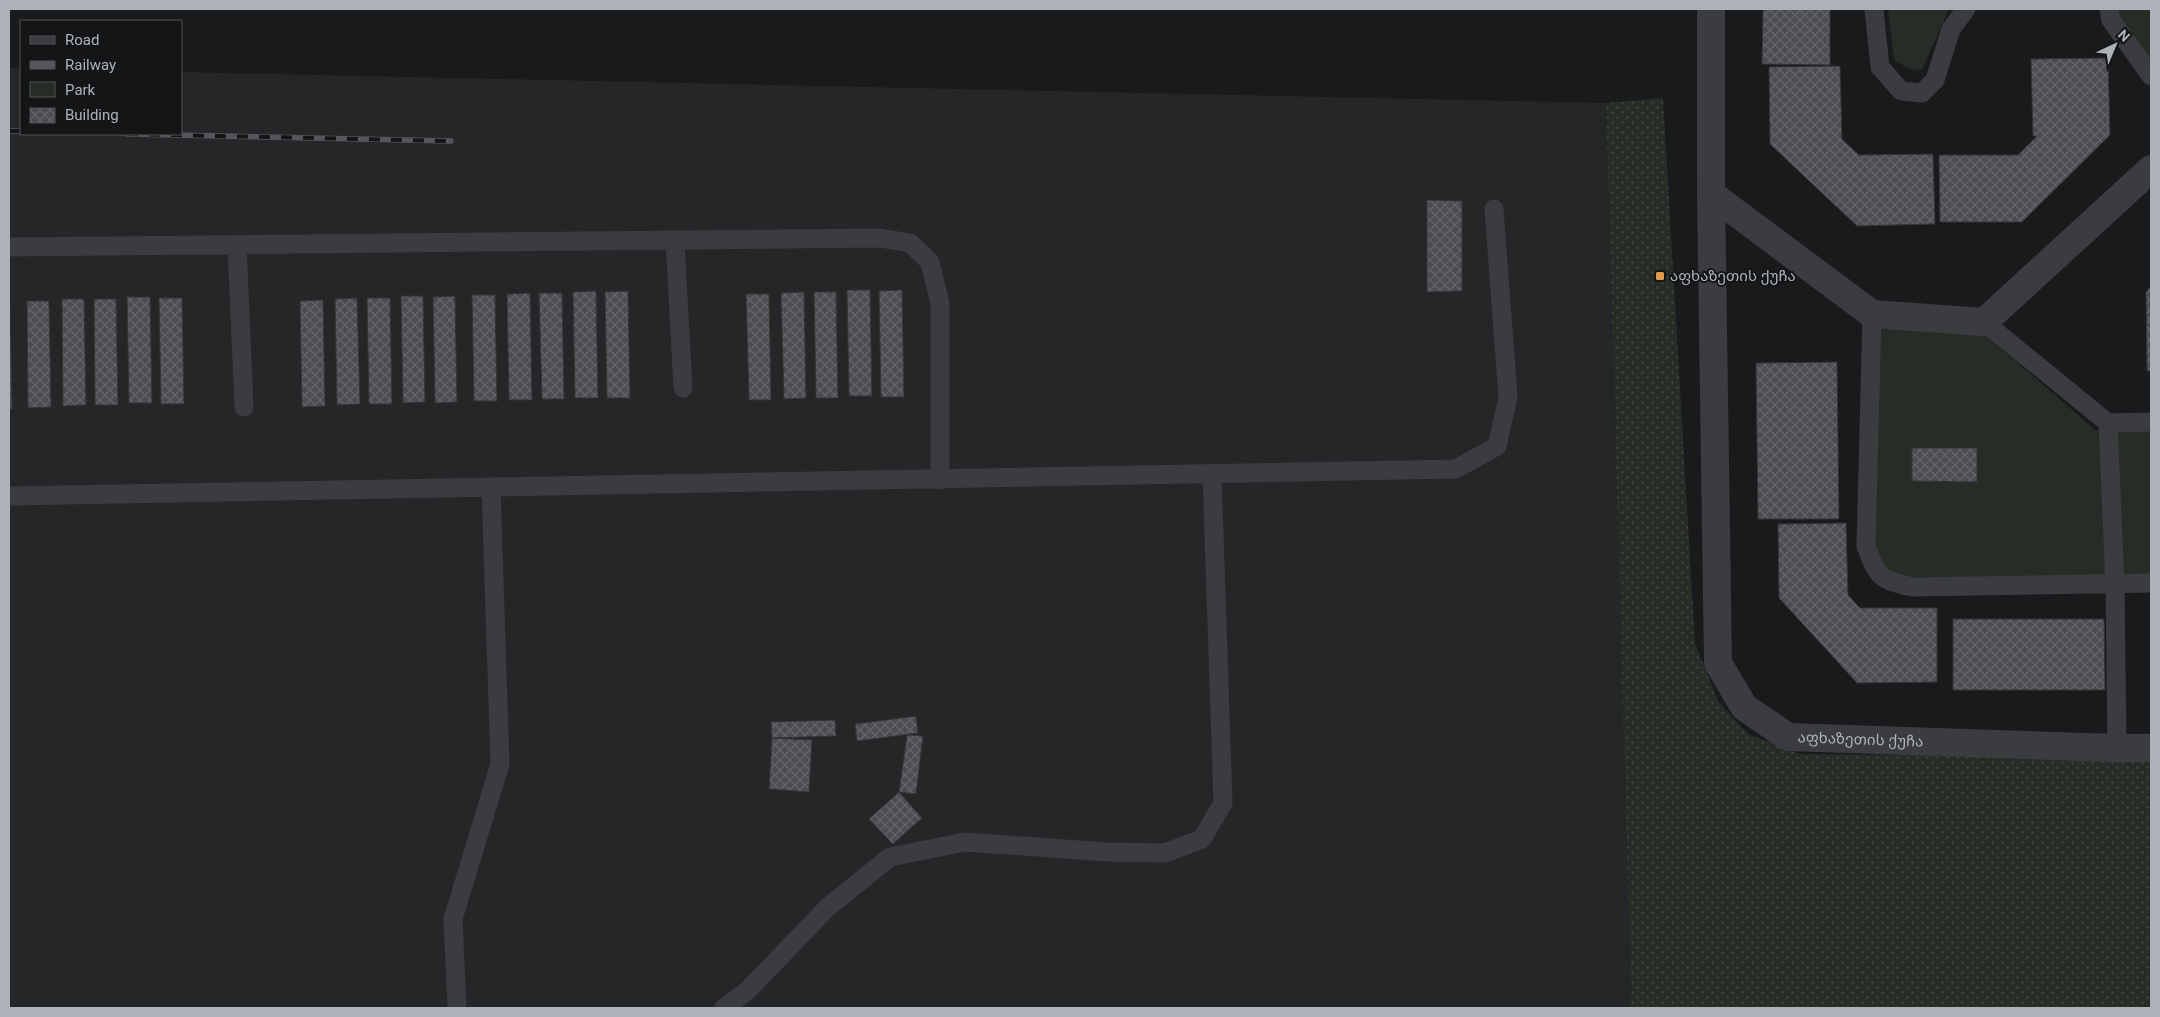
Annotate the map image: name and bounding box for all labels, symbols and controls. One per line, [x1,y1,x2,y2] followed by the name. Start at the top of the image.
[20,20,182,135] legend
[2090,20,2140,70] north arrow
[2115,26,2133,45] text: N
[65,31,99,49] text: Road
[65,56,116,74] text: Railway
[65,81,96,99] text: Park
[65,106,119,124] text: Building
[1670,267,1796,285] place label: აფხაზეთის ქუჩა
[1654,270,1666,282] marker: აფხაზეთის ქუჩა
[1797,728,1924,751] street label: აფხაზეთის ქუჩა

